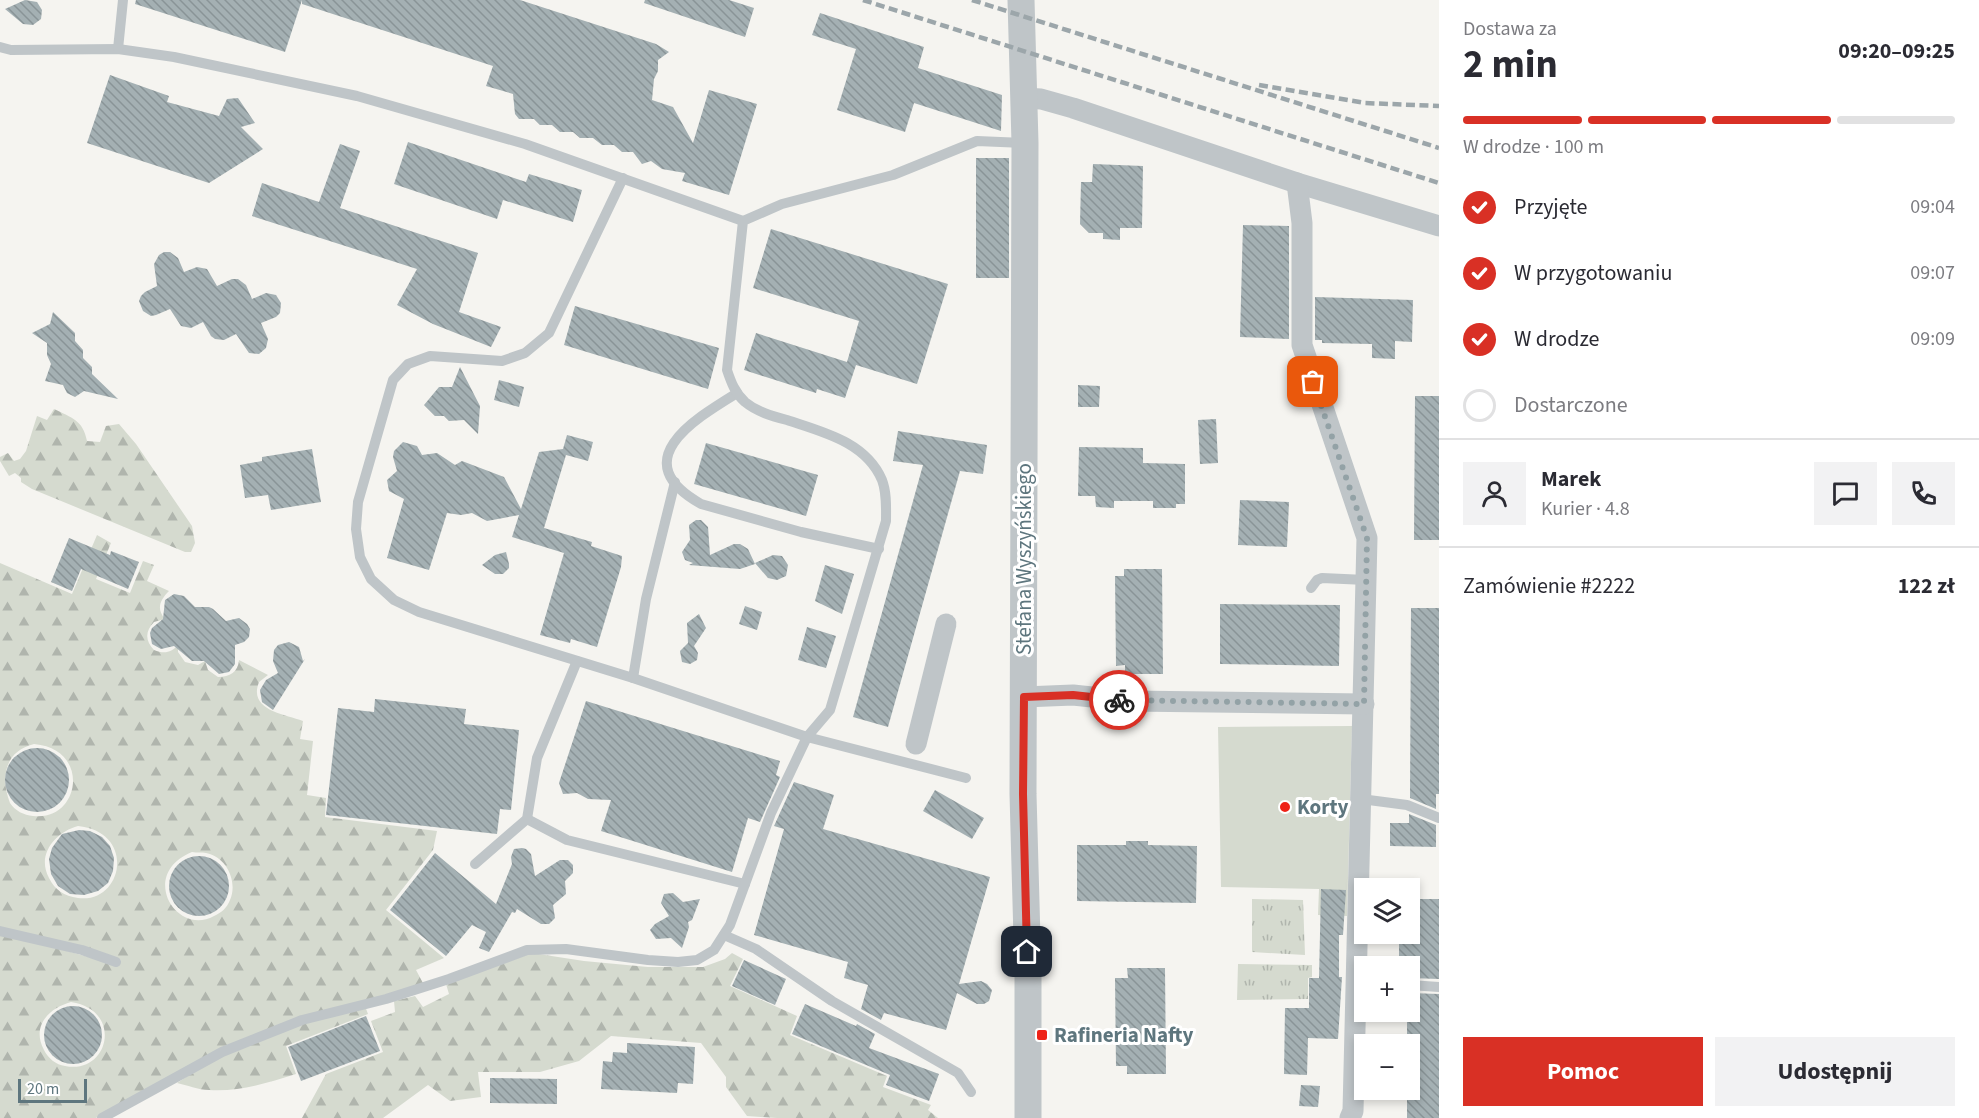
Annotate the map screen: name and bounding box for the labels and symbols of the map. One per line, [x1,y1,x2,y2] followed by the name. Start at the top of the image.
[1287,356,1338,407] pin
[1009,463,1039,655] street label: Stefana Wyszyńskiego
[1089,670,1149,730] courier
[1297,792,1349,822] place label: Korty
[1278,800,1292,814] marker: Korty
[1001,926,1052,977] pin
[1054,1020,1194,1050] place label: Rafineria Nafty
[1035,1028,1049,1042] marker: Rafineria Nafty
[18,1076,87,1104] scale bar

